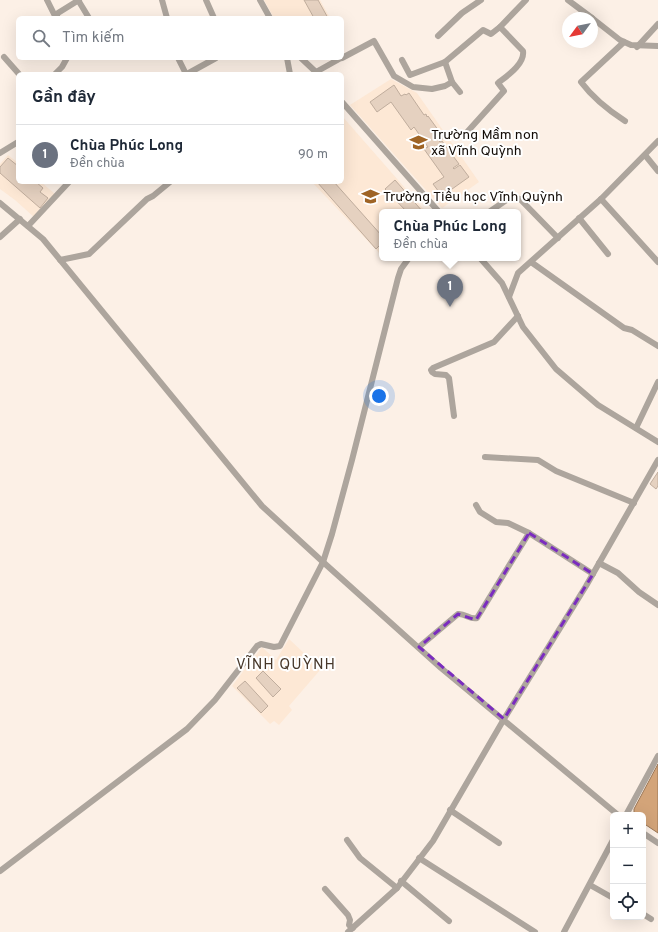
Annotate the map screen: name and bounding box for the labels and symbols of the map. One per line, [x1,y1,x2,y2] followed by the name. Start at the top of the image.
[562,12,598,48] north arrow
[431,127,539,160] place label: Trường Mầm non xã Vĩnh Quỳnh
[408,133,428,153] school or university icon: Trường Mầm non xã Vĩnh Quỳnh
[360,187,380,207] school or university icon: Trường Tiểu học Vĩnh Quỳnh
[383,188,563,206] place label: Trường Tiểu học Vĩnh Quỳnh
[437,274,463,307] pin: 1
[369,386,389,406] your location
[236,655,336,675] district label: VĨNH QUỲNH

